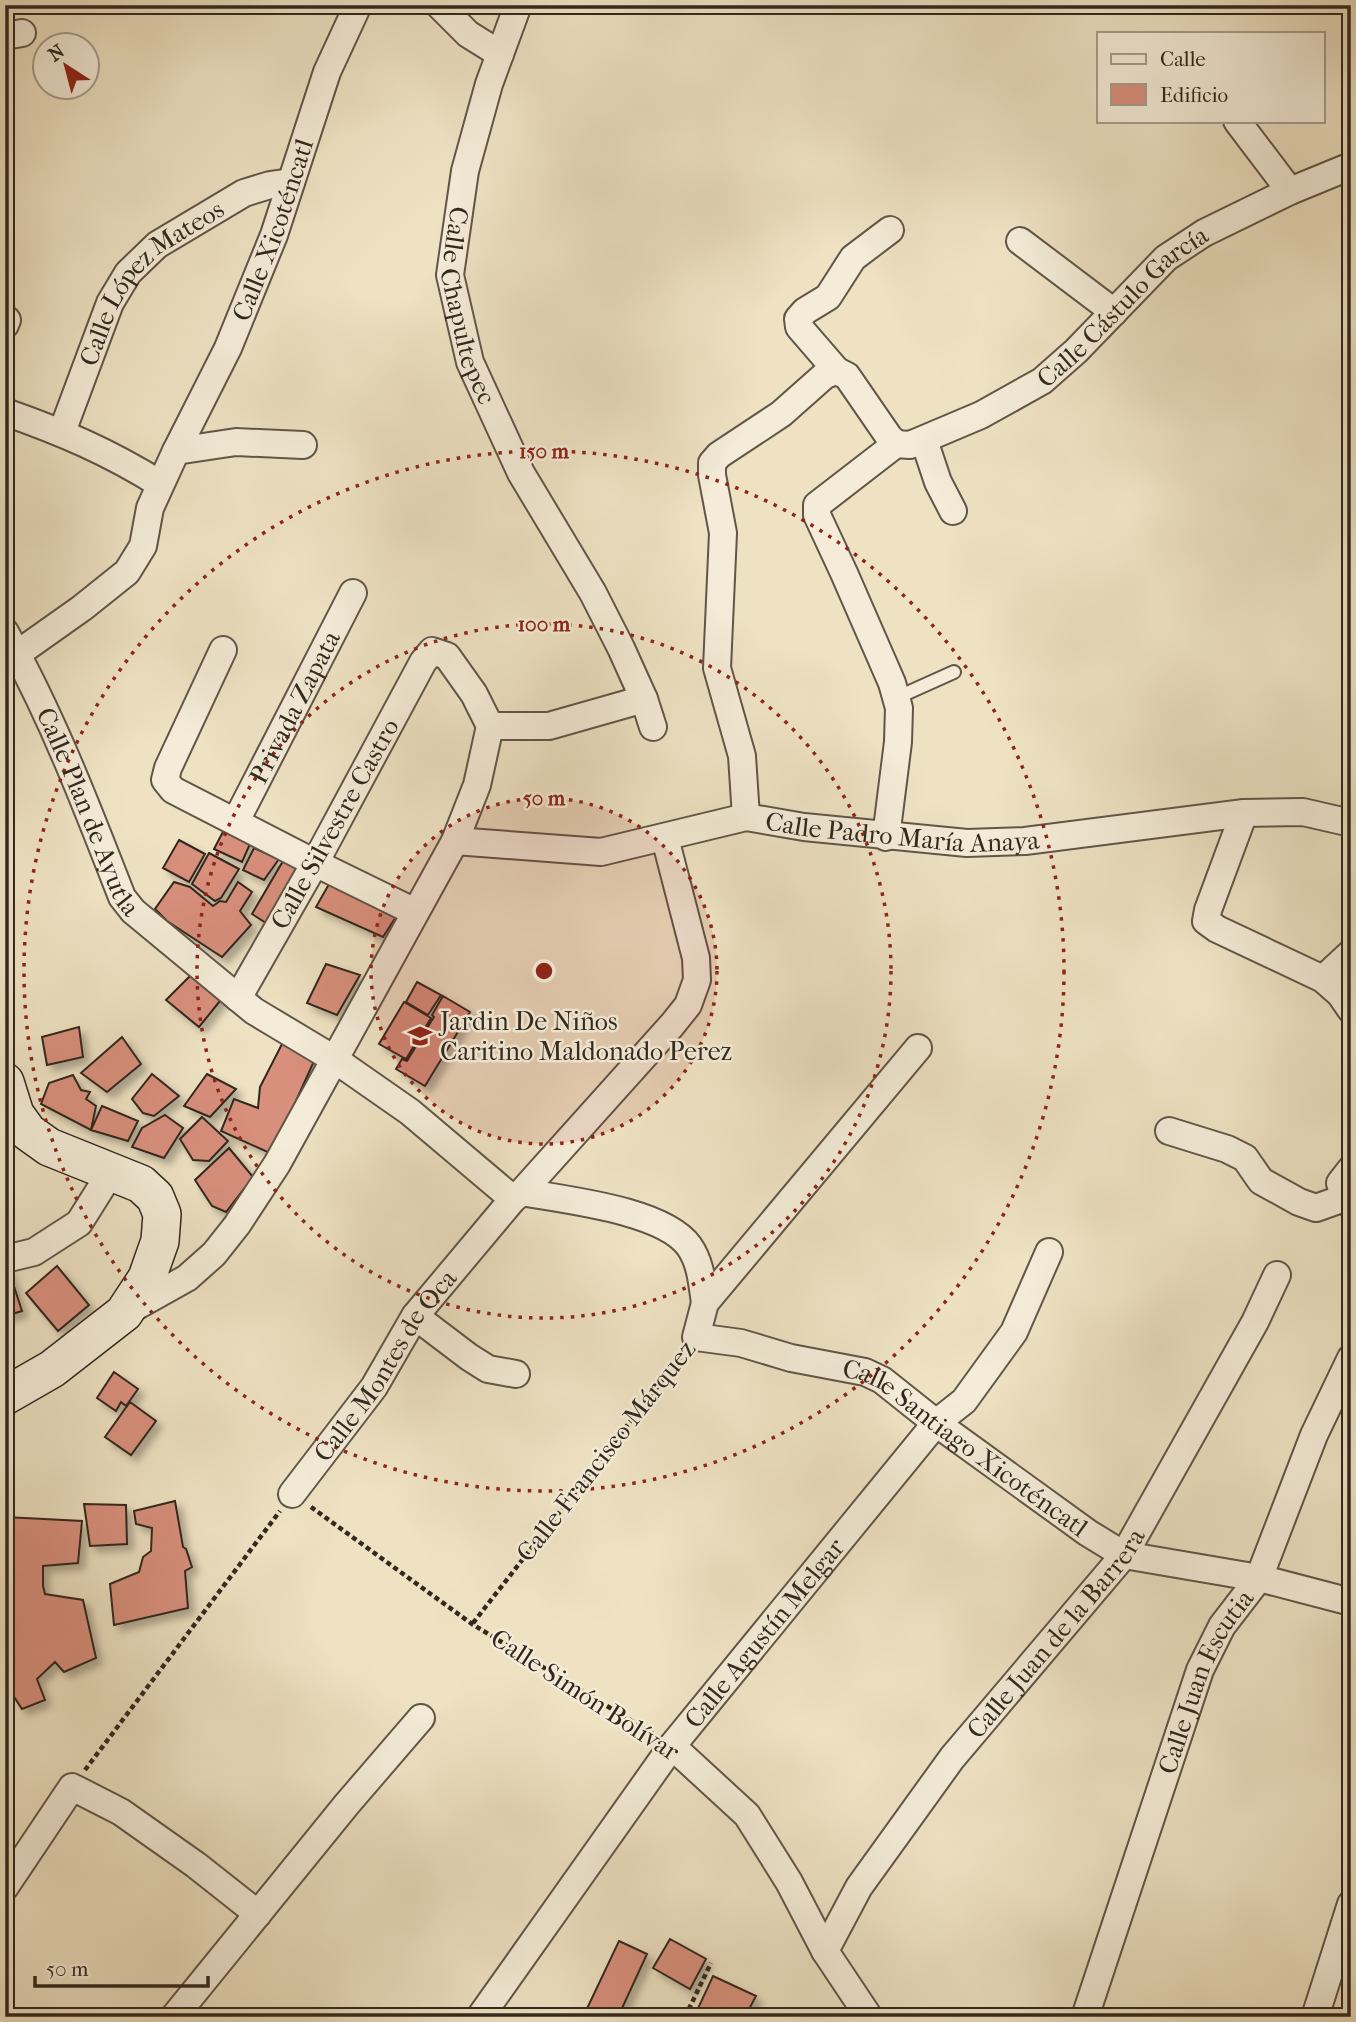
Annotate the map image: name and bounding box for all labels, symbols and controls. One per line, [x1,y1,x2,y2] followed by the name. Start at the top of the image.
[32,32,102,102] north arrow
[1097,32,1324,122] legend
[44,40,69,66] text: N
[1160,47,1206,71] text: Calle
[1160,83,1228,107] text: Edificio
[225,135,320,325] street label: Calle Xicoténcatl
[73,193,229,370] street label: Calle López Mateos
[433,205,503,409] street label: Calle Chapultepec
[1030,219,1215,394] street label: Calle Cástulo García
[519,439,570,463] text: 150 m
[518,612,571,636] text: 100 m
[242,625,347,789] street label: Privada Zapata
[30,702,147,923] street label: Calle Plan de Ayutla
[264,713,406,935] street label: Calle Silvestre Castro
[523,786,566,810] text: 50 m
[763,805,1042,859] street label: Calle Padro María Anaya
[532,959,556,983] centre of rings
[438,1006,732,1067] place label: Jardin De Niños Caritino Maldonado Perez
[406,1022,434,1050] school or university icon: Jardin De Niños Caritino Maldonado Perez
[307,1262,463,1468] street label: Calle Montes de Oca
[510,1334,702,1568] street label: Calle Francisco Márquez
[840,1353,1094,1543] street label: Calle Santiago Xicoténcatl
[960,1522,1152,1744] street label: Calle Juan de la Barrera
[678,1532,851,1734] street label: Calle Agustín Melgar
[1151,1582,1261,1778] street label: Calle Juan Escutia
[485,1622,685,1768] street label: Calle Simón Bolívar
[35,1945,208,1989] scale bar
[46,1957,89,1981] text: 50 m

